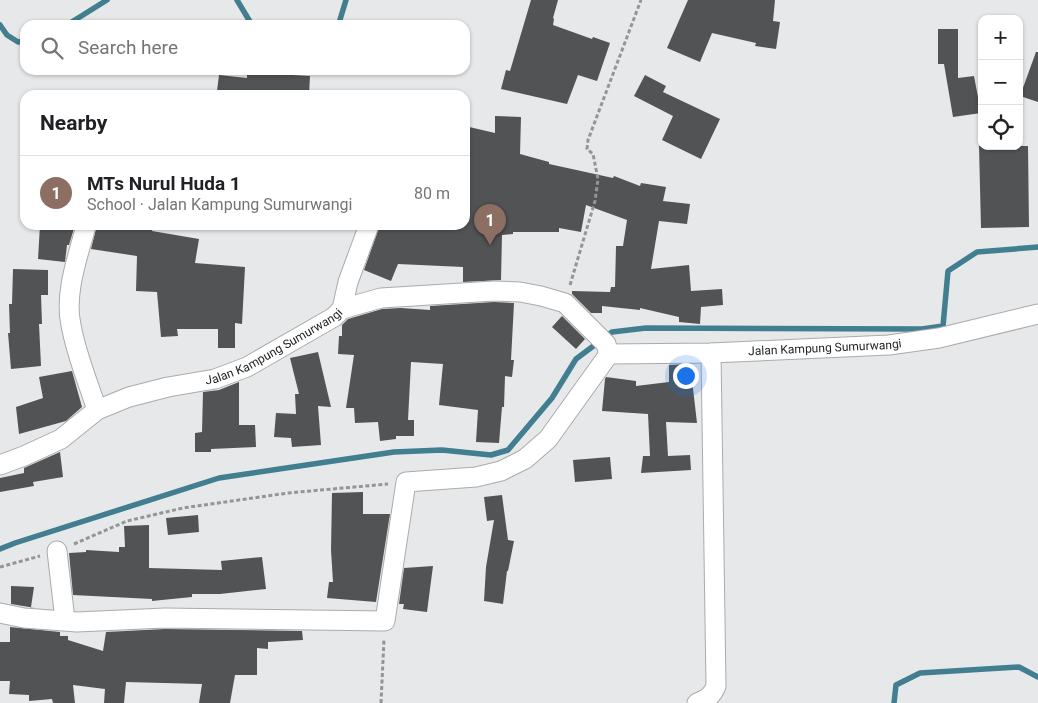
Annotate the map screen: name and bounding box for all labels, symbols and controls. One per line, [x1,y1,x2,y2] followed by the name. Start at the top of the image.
[978,15,1023,150] map controls
[978,15,1023,60] button: +
[20,20,470,75] search box
[38,34,66,62] icon: search
[78,36,178,59] text: Search here
[978,60,1023,105] button: −
[978,105,1023,150] button: locate
[40,111,107,135] text: Nearby
[87,172,241,195] text: MTs Nurul Huda 1
[51,184,61,203] text: 1
[414,184,450,203] text: 80 m
[87,195,352,214] text: School · Jalan Kampung Sumurwangi
[474,204,506,245] pin: 1
[204,305,346,388] street label: Jalan Kampung Sumurwangi
[748,336,903,358] street label: Jalan Kampung Sumurwangi
[673,363,699,389] your location

